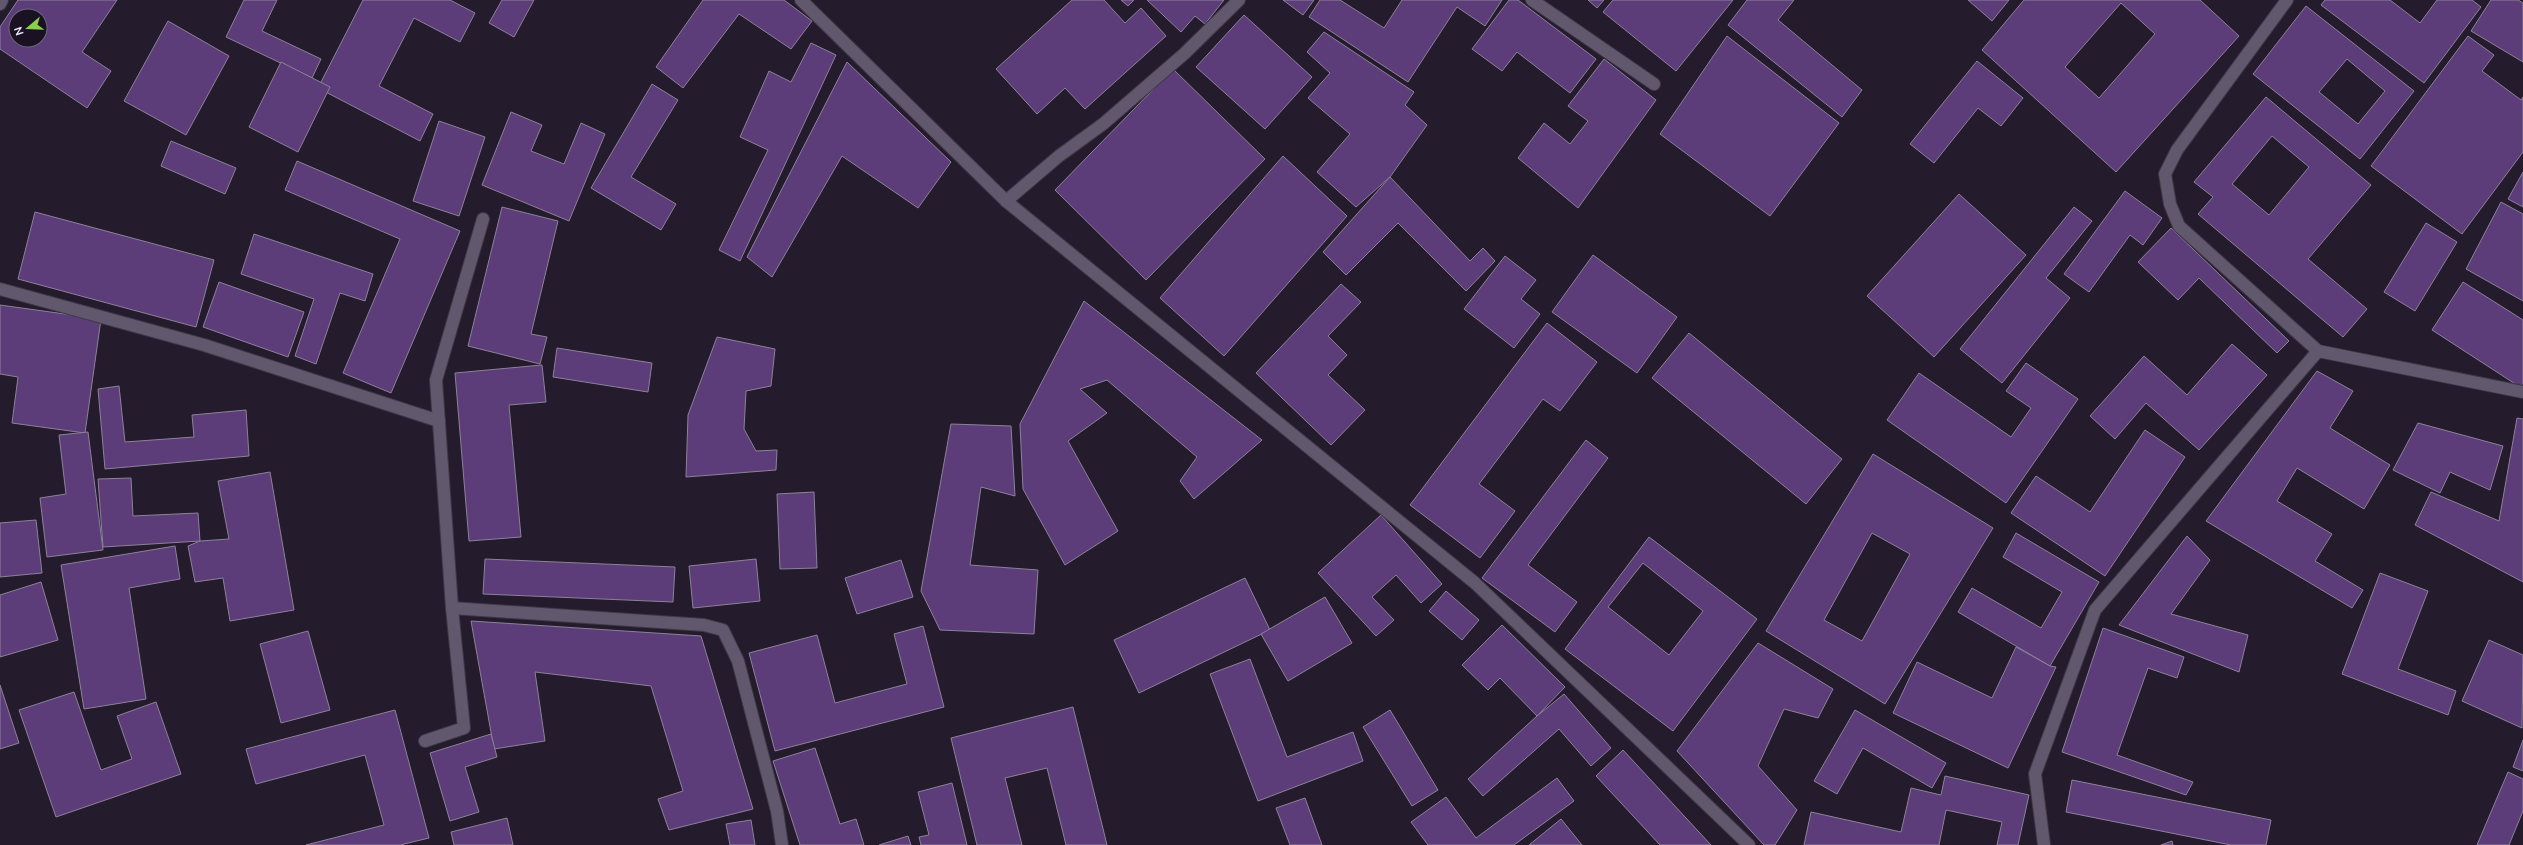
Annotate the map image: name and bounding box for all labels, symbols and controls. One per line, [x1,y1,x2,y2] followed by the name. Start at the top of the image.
[8,8,48,48] north arrow
[11,25,27,37] text: N

